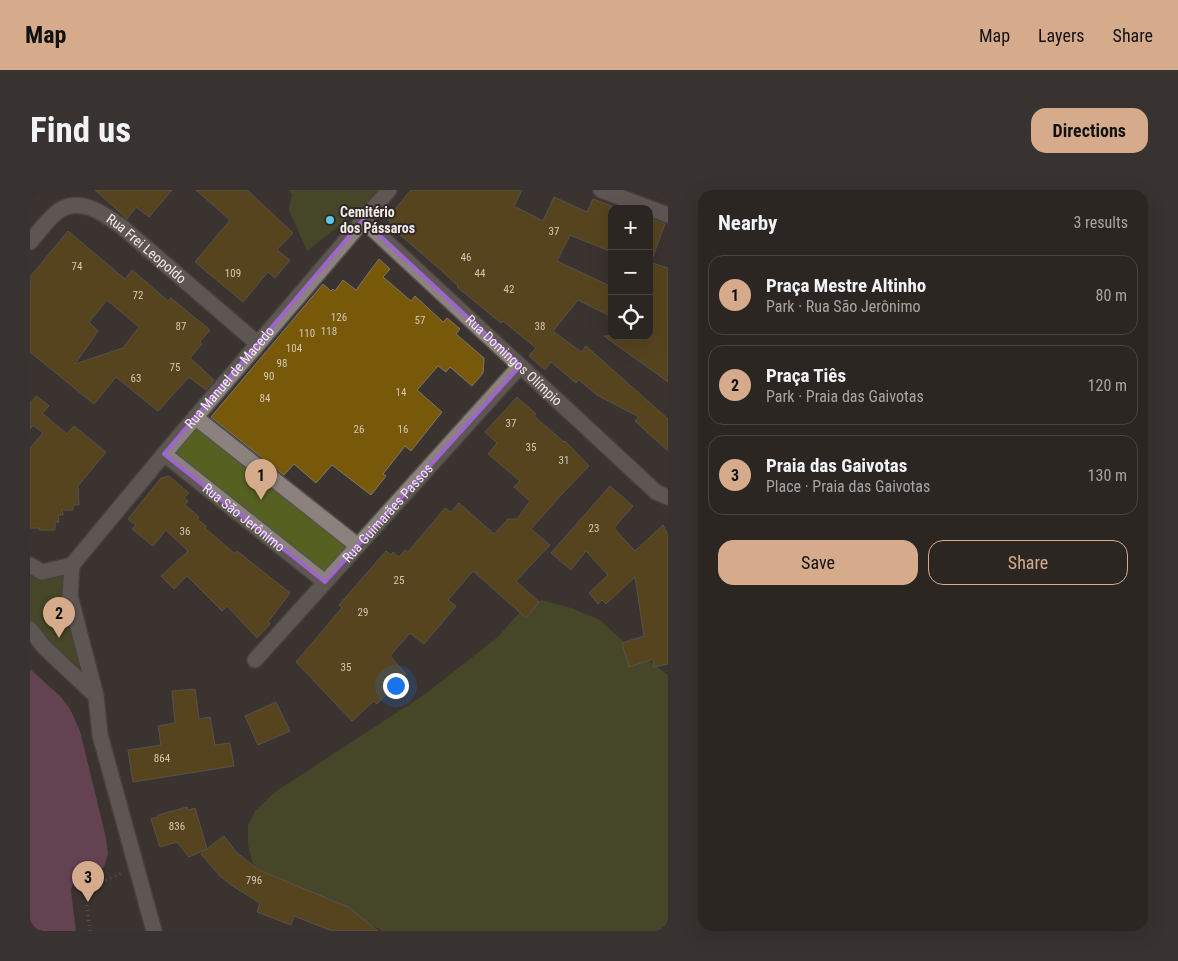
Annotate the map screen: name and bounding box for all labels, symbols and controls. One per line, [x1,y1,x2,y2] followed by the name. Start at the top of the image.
[25,21,66,49] text: Map
[979,25,1010,46] text: Map
[1038,25,1085,46] text: Layers
[1113,25,1153,46] text: Share
[1031,108,1148,153] button: Directions
[30,110,131,151] text: Find us
[340,204,415,236] place label: Cemitério dos Pássaros
[608,205,653,340] map controls
[608,205,653,250] button: +
[104,210,190,287] street label: Rua Frei Leopoldo
[718,211,777,235] text: Nearby
[1073,213,1128,232] text: 3 results
[324,214,336,226] marker: Cemitério dos Pássaros
[549,225,559,238] house number: 37
[608,250,653,295] button: −
[461,251,471,264] house number: 46
[72,260,83,273] house number: 74
[225,267,241,280] house number: 109
[475,267,486,280] house number: 44
[766,274,926,297] text: Praça Mestre Altinho
[504,283,514,296] house number: 42
[731,286,739,305] text: 1
[1095,286,1127,305] text: 80 m
[133,289,143,302] house number: 72
[608,295,653,340] button: locate
[766,297,920,316] text: Park · Rua São Jerônimo
[331,311,347,324] house number: 126
[462,311,566,409] street label: Rua Domingos Olímpio
[415,314,425,327] house number: 57
[176,320,186,333] house number: 87
[535,320,545,333] house number: 38
[181,323,277,432] street label: Rua Manuel de Macedo
[321,325,337,338] house number: 118
[299,327,315,340] house number: 110
[286,342,303,355] house number: 104
[277,357,287,370] house number: 98
[170,361,180,374] house number: 75
[766,364,846,387] text: Praça Tiês
[264,370,274,383] house number: 90
[131,372,141,385] house number: 63
[731,376,739,395] text: 2
[1088,376,1127,395] text: 120 m
[396,386,407,399] house number: 14
[766,387,924,406] text: Park · Praia das Gaivotas
[260,392,271,405] house number: 84
[506,417,516,430] house number: 37
[354,423,364,436] house number: 26
[398,423,408,436] house number: 16
[526,441,536,454] house number: 35
[559,454,569,467] house number: 31
[766,454,907,477] text: Praia das Gaivotas
[245,459,277,500] pin: 1
[339,460,436,566] street label: Rua Guimarães Passos
[731,466,739,485] text: 3
[1088,466,1127,485] text: 130 m
[766,477,930,496] text: Place · Praia das Gaivotas
[200,480,288,555] street label: Rua São Jerônimo
[589,522,599,535] house number: 23
[180,525,190,538] house number: 36
[718,540,918,585] button: Save
[928,540,1128,585] button: Share
[394,574,404,587] house number: 25
[43,597,75,638] pin: 2
[358,606,368,619] house number: 29
[341,661,351,674] house number: 35
[383,673,409,699] your location
[154,752,171,765] house number: 864
[169,820,185,833] house number: 836
[72,861,104,902] pin: 3
[246,874,262,887] house number: 796

